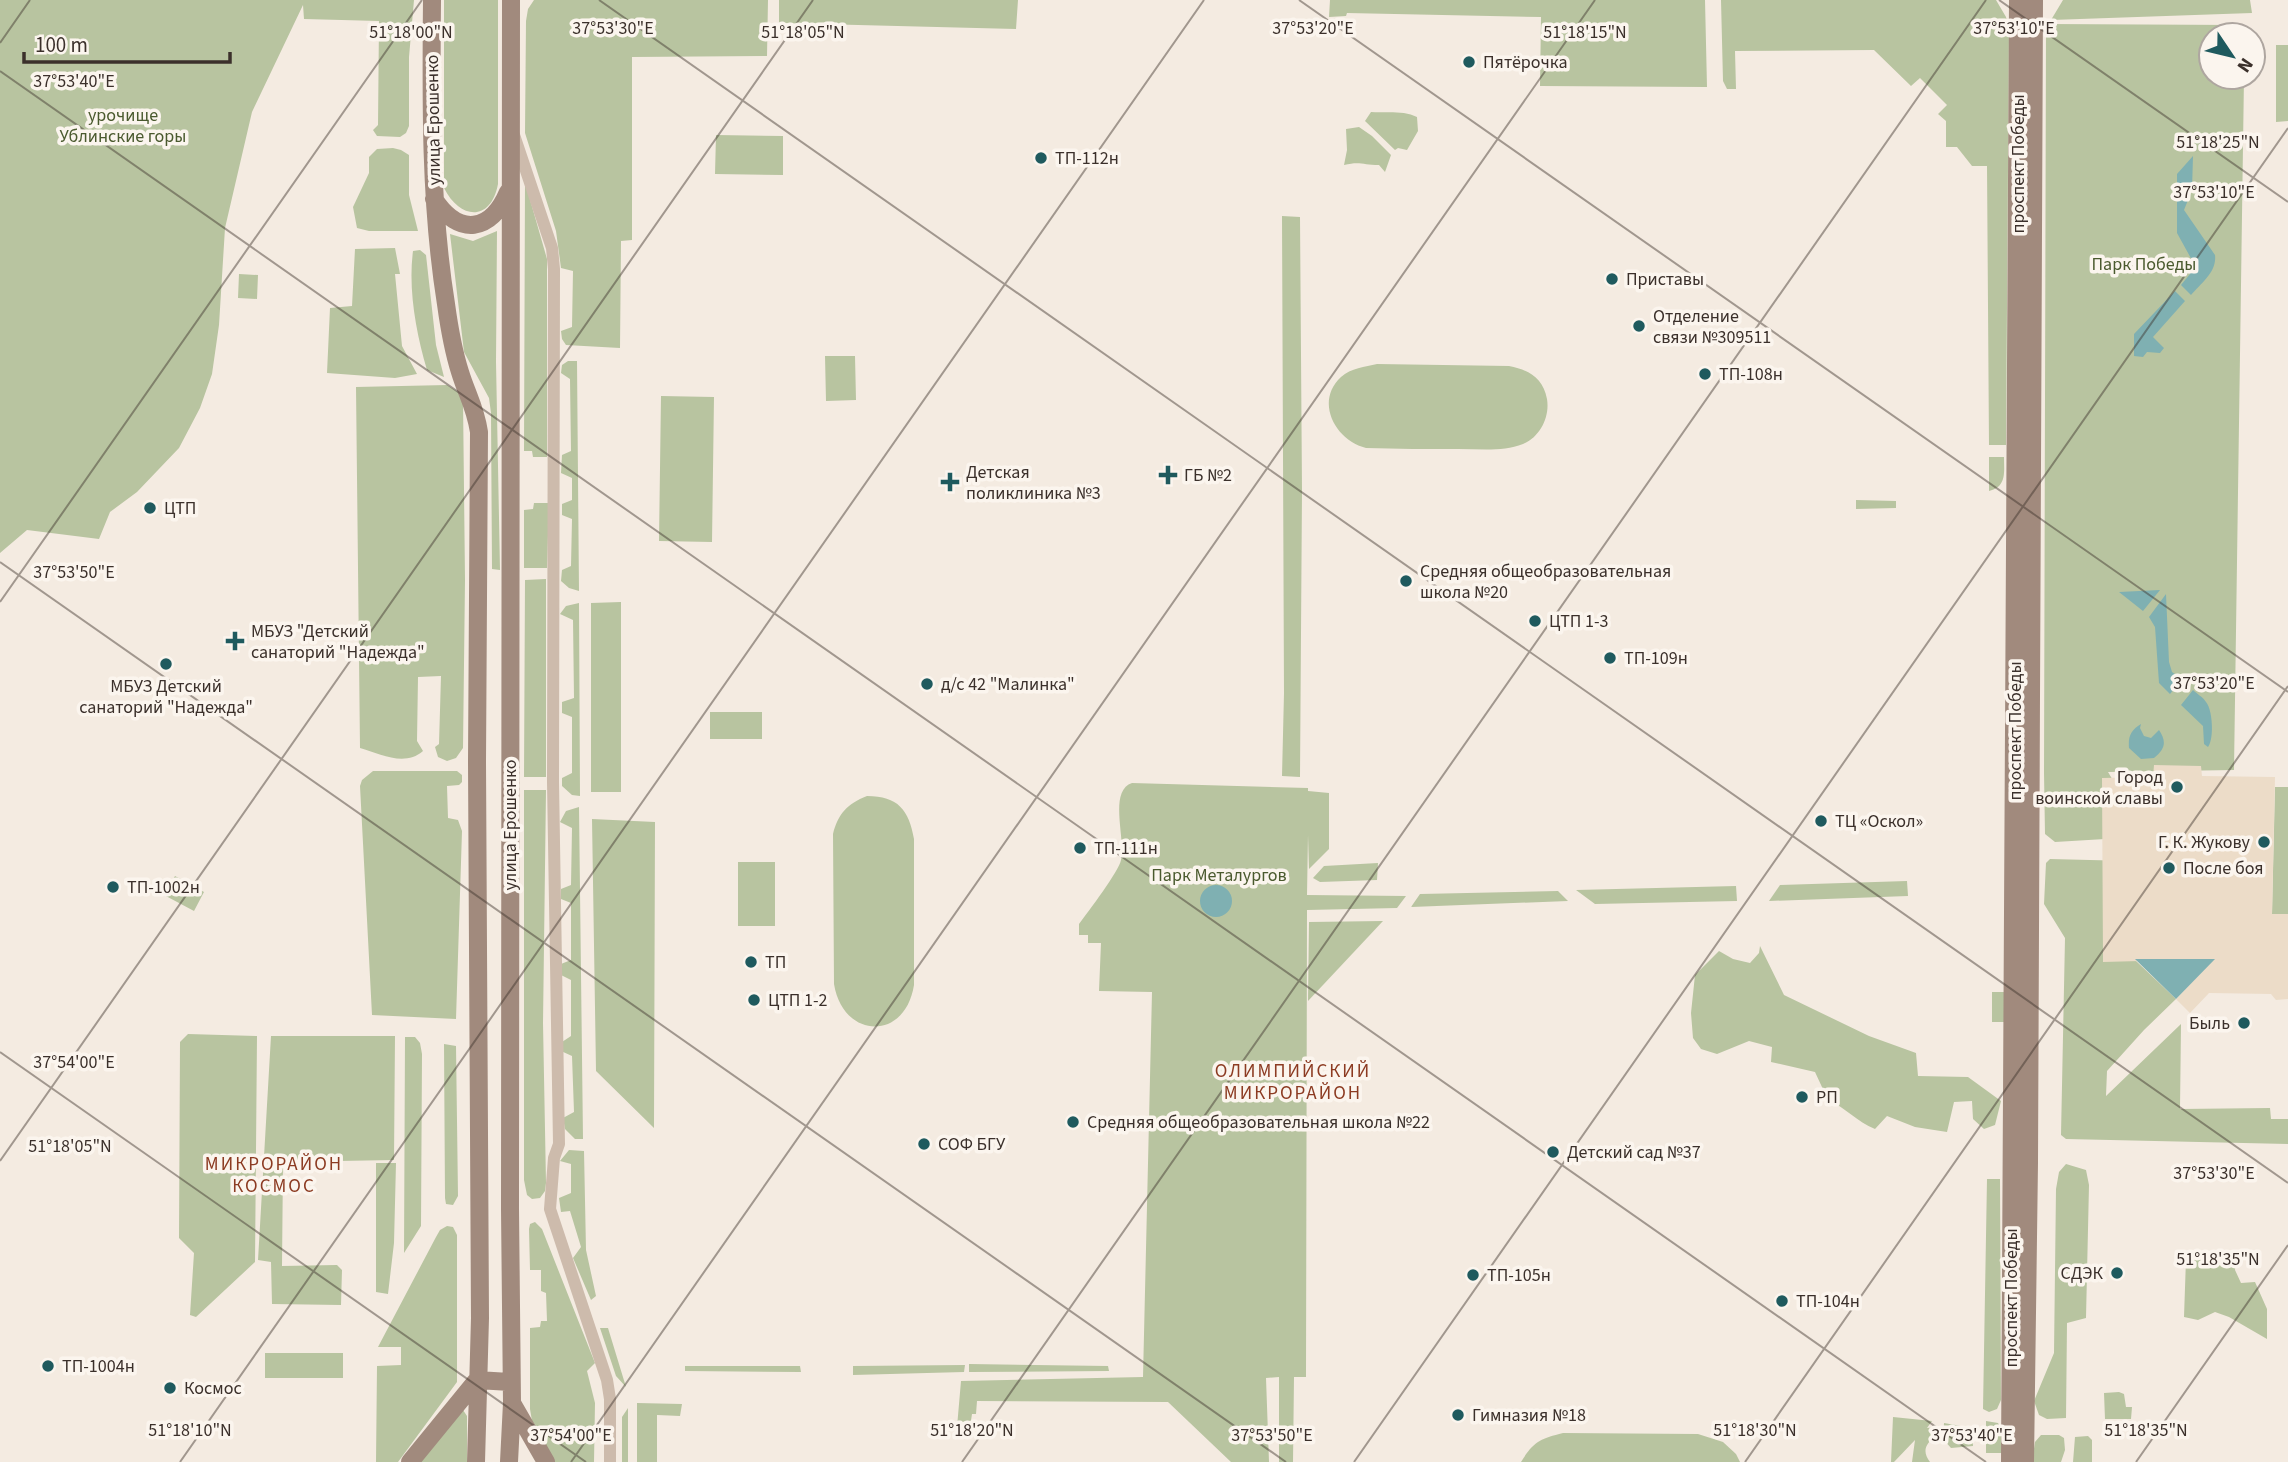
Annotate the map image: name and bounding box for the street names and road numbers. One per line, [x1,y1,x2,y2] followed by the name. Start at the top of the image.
[420,54,447,186] street label: улица Ерошенко
[2006,94,2031,234] street label: проспект Победы
[2003,661,2028,801] street label: проспект Победы
[498,760,523,890] street label: улица Ерошенко
[1999,1228,2024,1368] street label: проспект Победы

